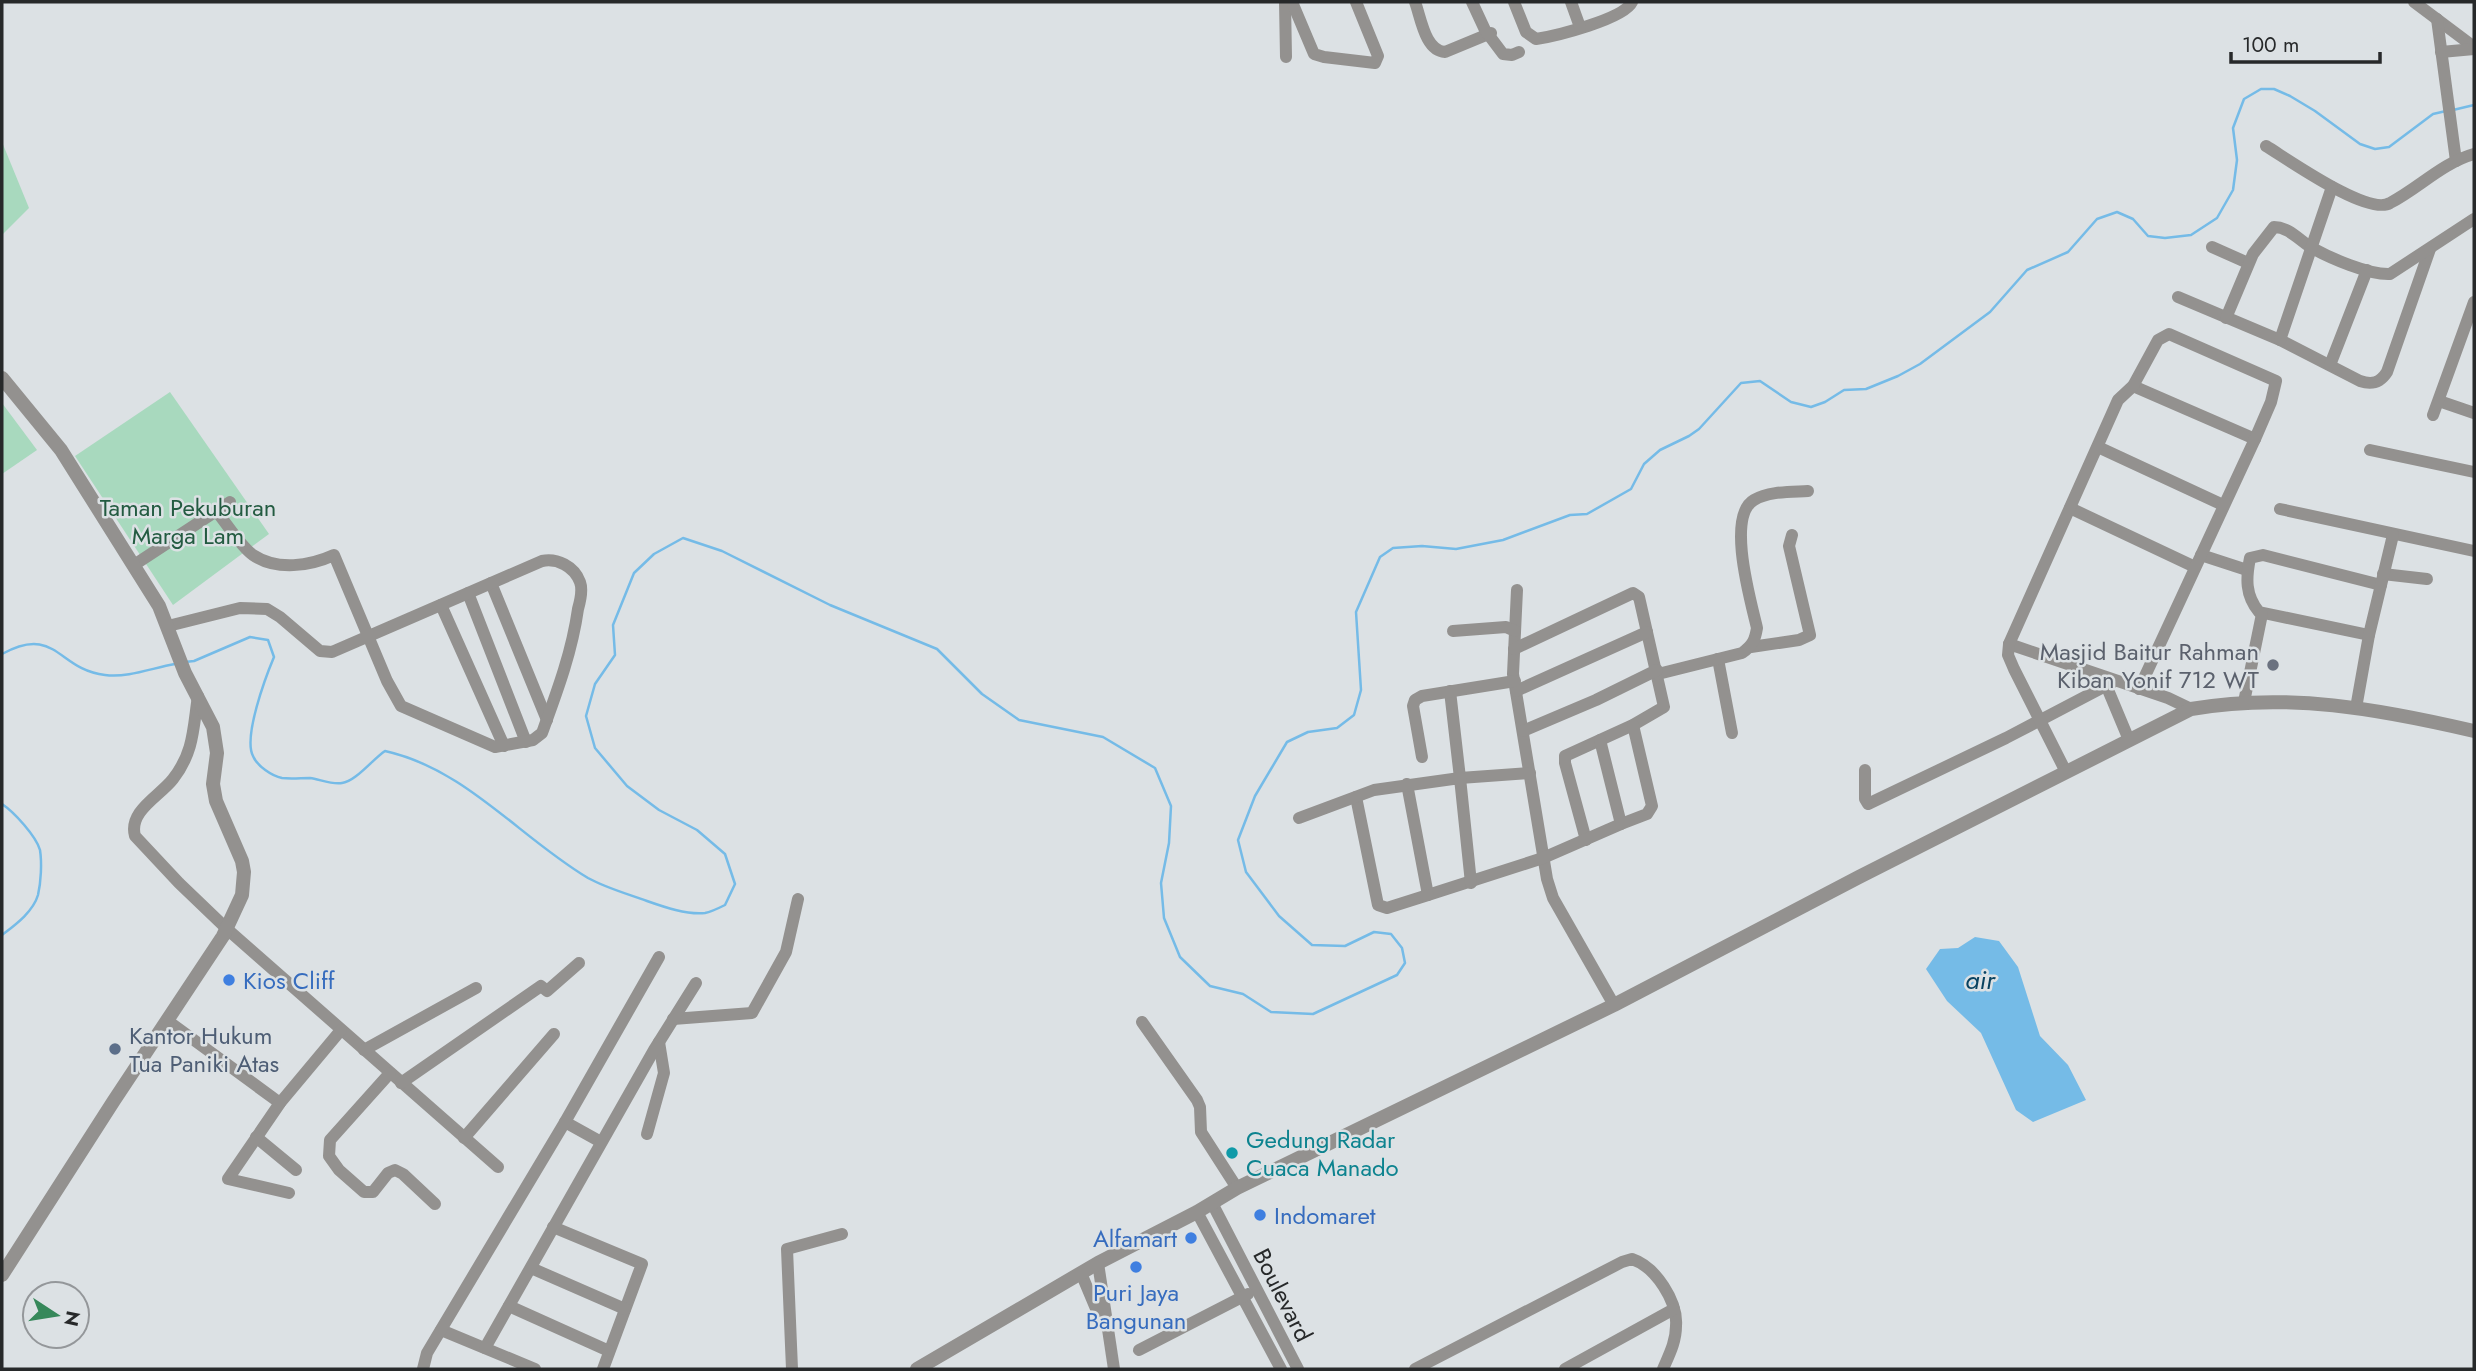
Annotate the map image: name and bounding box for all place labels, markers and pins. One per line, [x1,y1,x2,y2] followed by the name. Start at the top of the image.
[2040,634,2259,697] place label: Masjid Baitur Rahman Kiban Yonif 712 WT
[2265,657,2281,673] marker: Masjid Baitur Rahman Kiban Yonif 712 WT
[243,963,336,998] place label: Kios Cliff
[221,972,237,988] marker: Kios Cliff
[129,1018,279,1081] place label: Kantor Hukum Tua Paniki Atas
[107,1041,123,1057] marker: Kantor Hukum Tua Paniki Atas
[1246,1122,1399,1185] place label: Gedung Radar Cuaca Manado
[1224,1145,1240,1161] marker: Gedung Radar Cuaca Manado
[1274,1198,1376,1233] place label: Indomaret
[1252,1207,1268,1223] marker: Indomaret
[1093,1221,1177,1256] place label: Alfamart
[1183,1230,1199,1246] marker: Alfamart
[1128,1259,1144,1275] marker: Puri Jaya Bangunan
[1086,1275,1186,1338] place label: Puri Jaya Bangunan

